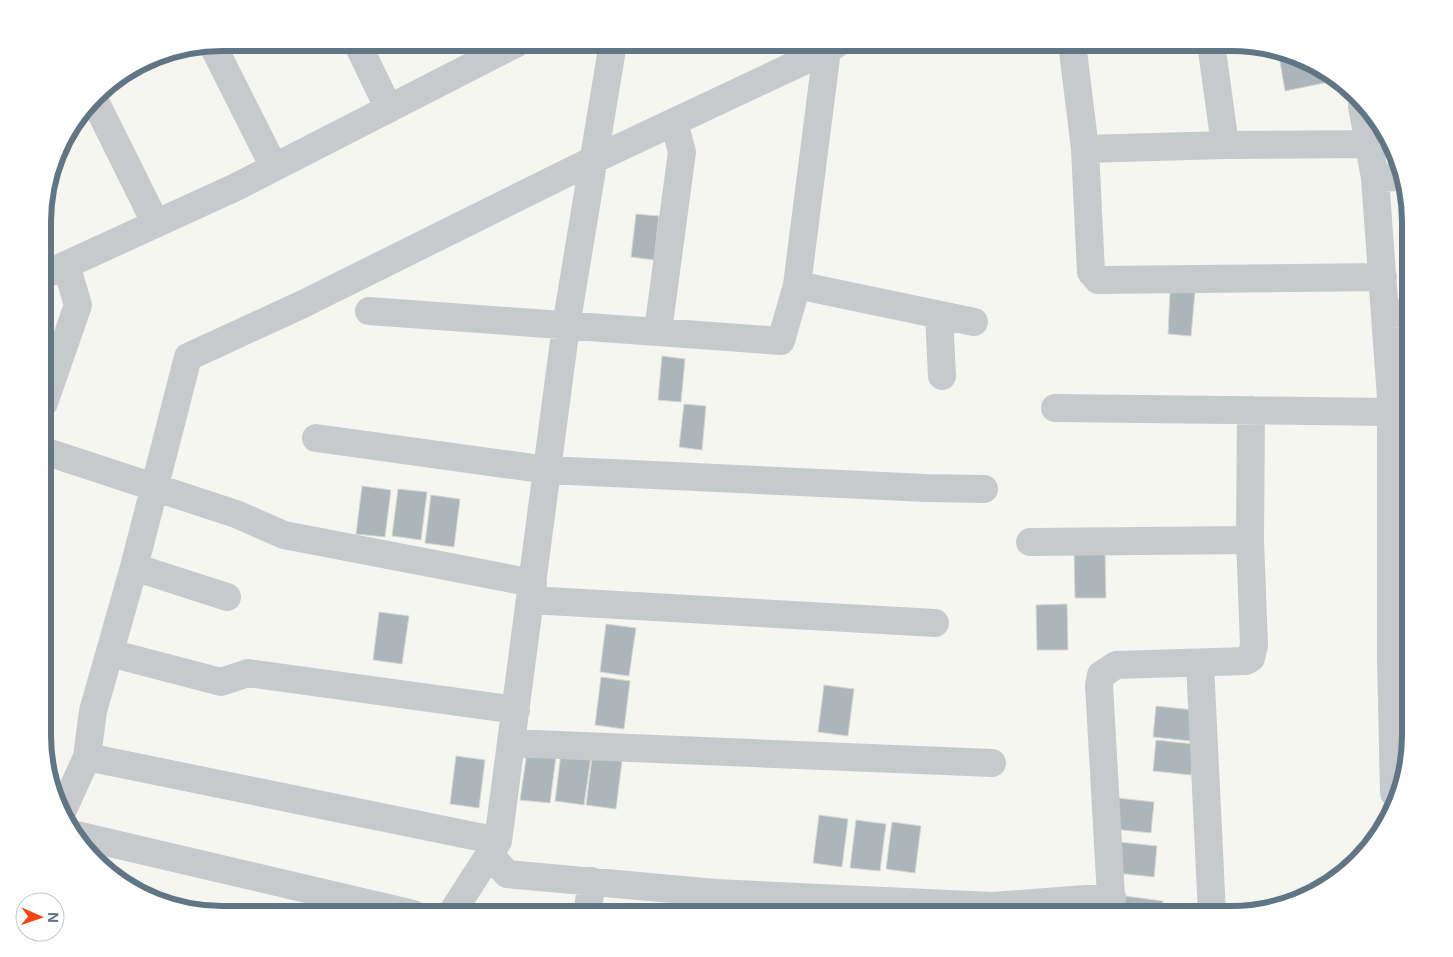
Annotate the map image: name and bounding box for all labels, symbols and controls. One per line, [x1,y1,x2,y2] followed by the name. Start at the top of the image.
[15,892,65,942] north arrow
[45,912,62,923] text: N

